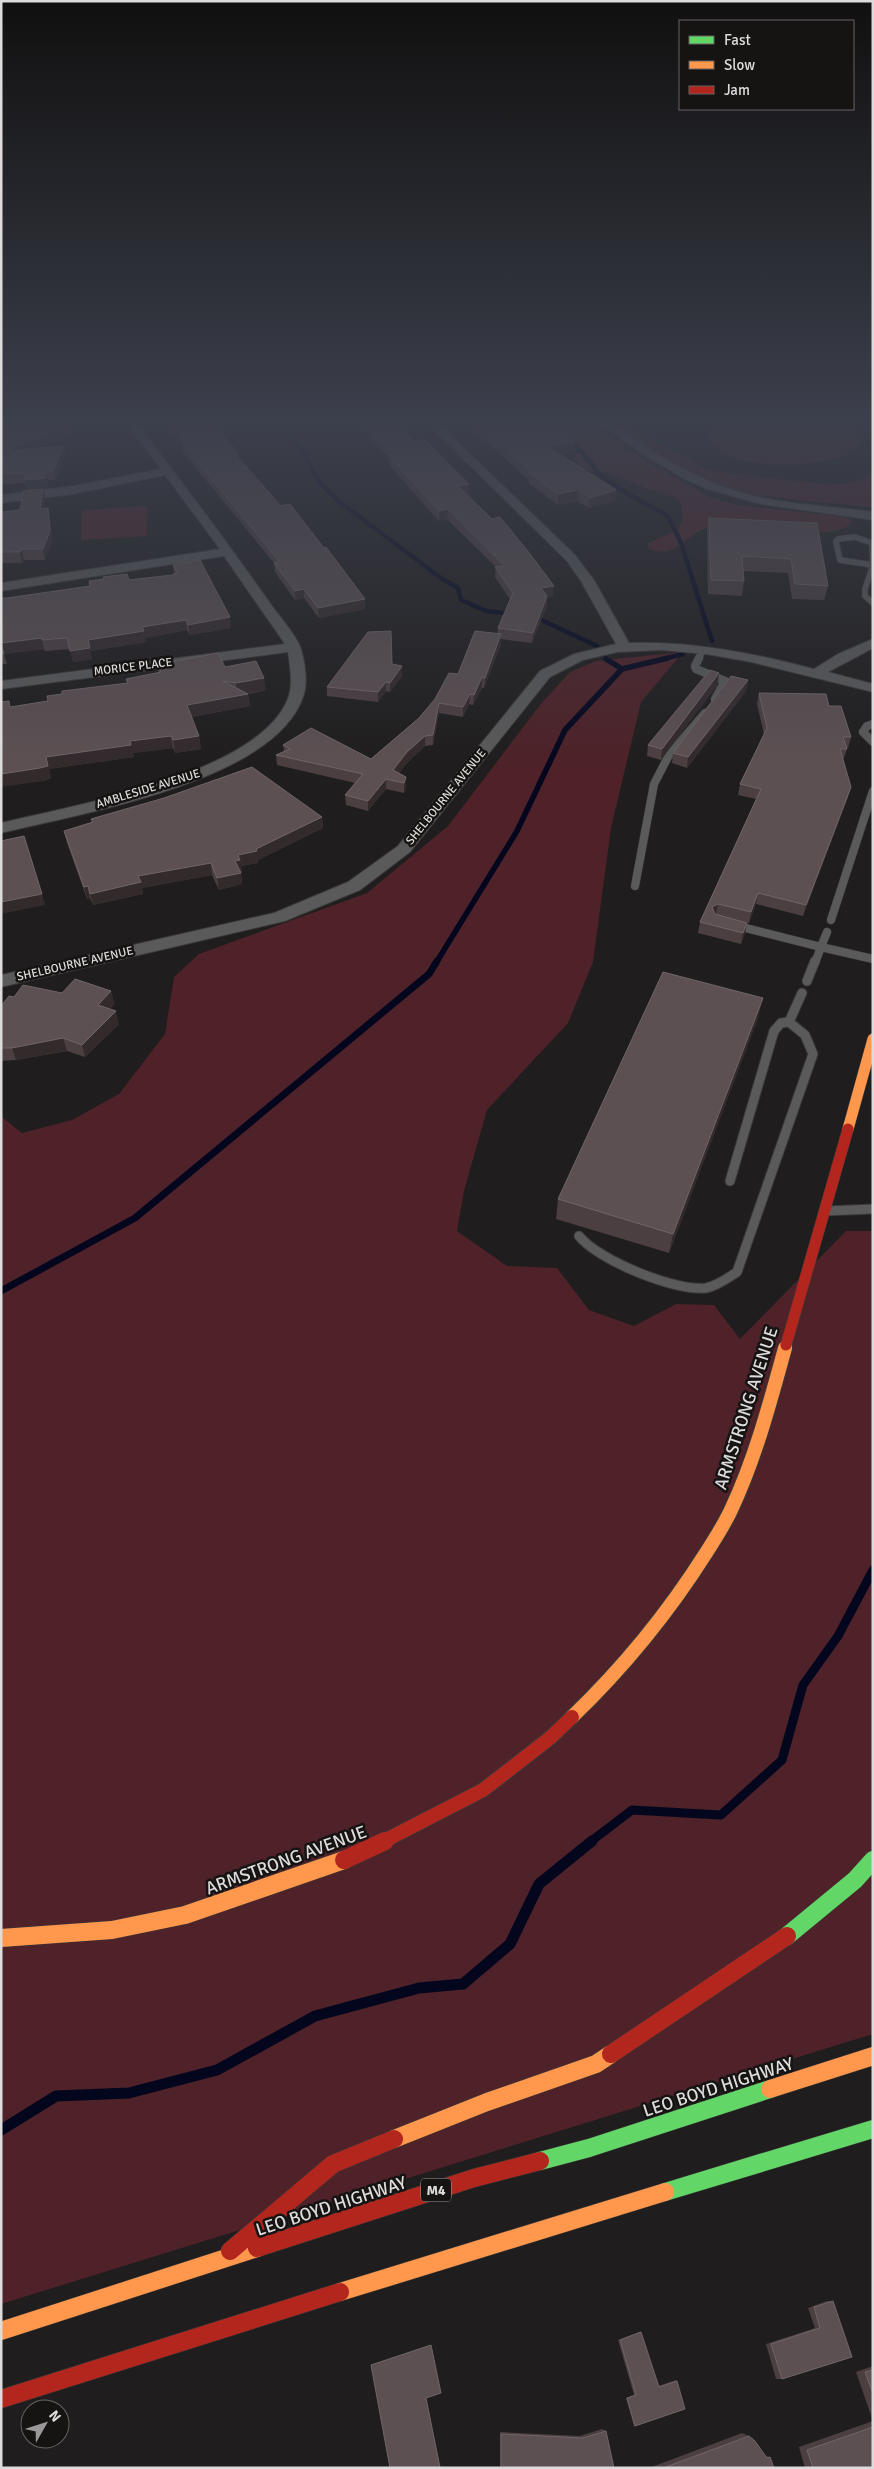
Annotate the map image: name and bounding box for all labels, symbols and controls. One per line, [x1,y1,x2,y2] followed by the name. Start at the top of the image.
[679,20,854,110] legend
[724,31,751,49] text: Fast
[724,56,755,74] text: Slow
[724,81,750,99] text: Jam
[93,655,173,679] street label: MORICE PLACE
[403,746,489,848] street label: SHELBOURNE AVENUE
[94,766,202,812] street label: AMBLESIDE AVENUE
[15,943,135,985] street label: SHELBOURNE AVENUE
[709,1324,783,1492] street label: ARMSTRONG AVENUE
[202,1821,370,1899] street label: ARMSTRONG AVENUE
[640,2052,796,2122] street label: LEO BOYD HIGHWAY
[253,2171,409,2241] street label: LEO BOYD HIGHWAY
[421,2178,451,2202] road number: M4
[20,2399,70,2449] north arrow
[45,2407,64,2425] text: N

